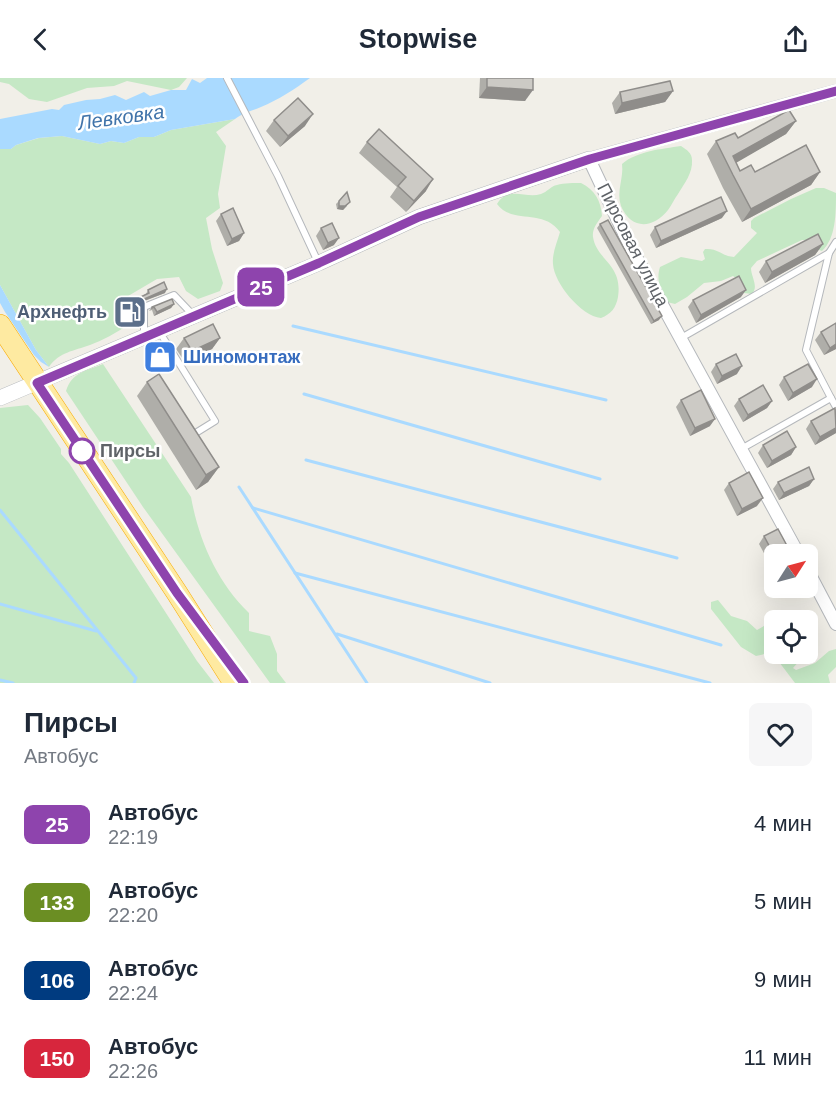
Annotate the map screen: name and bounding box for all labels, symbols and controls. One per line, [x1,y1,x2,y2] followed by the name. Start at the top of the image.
[24,23,57,56] icon: back
[779,23,812,56] icon: share
[359,24,477,54] text: Stopwise
[74,100,166,134] water label: Левковка
[593,180,673,311] street label: Пирсовая улица
[234,268,288,306] line badge: 25
[249,276,273,299] text: 25
[112,294,148,330] fuel station icon: Архнефть
[17,302,107,322] place label: Архнефть
[142,339,178,375] shop icon: Шиномонтаж
[183,347,301,367] place label: Шиномонтаж
[69,438,95,464] marker: Пирсы
[100,441,160,461] place label: Пирсы
[764,544,818,598] north arrow
[764,544,818,664] map controls
[764,610,818,664] button: locate
[749,703,812,766] button: heart
[24,707,118,738] text: Пирсы
[24,745,98,767] text: Автобус
[108,800,198,825] text: Автобус
[754,811,812,836] text: 4 мин
[45,813,69,836] text: 25
[108,826,158,848] text: 22:19
[108,878,198,903] text: Автобус
[754,889,812,914] text: 5 мин
[39,891,75,914] text: 133
[108,904,158,926] text: 22:20
[108,956,198,981] text: Автобус
[754,967,812,992] text: 9 мин
[39,969,75,992] text: 106
[108,982,158,1004] text: 22:24
[108,1034,198,1059] text: Автобус
[743,1045,812,1070] text: 11 мин
[39,1047,75,1070] text: 150
[108,1060,158,1082] text: 22:26

